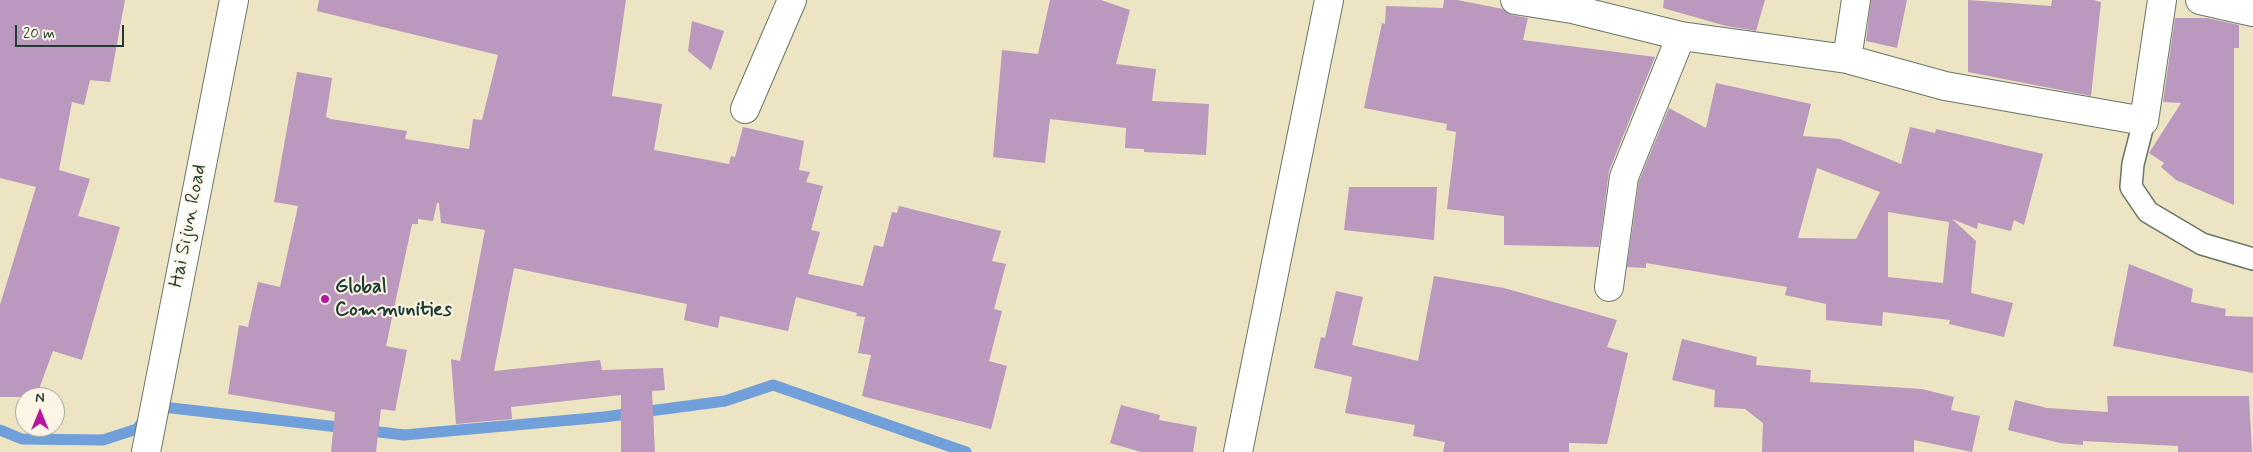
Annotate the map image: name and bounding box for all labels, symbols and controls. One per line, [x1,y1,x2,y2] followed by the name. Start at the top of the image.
[18,15,126,47] scale bar
[23,24,55,44] text: 20 m
[165,162,213,290] street label: Hai Sijun Road
[335,276,452,323] place label: Global Communities
[319,293,331,305] marker: Global Communities
[15,387,65,437] north arrow
[35,389,45,407] text: N

